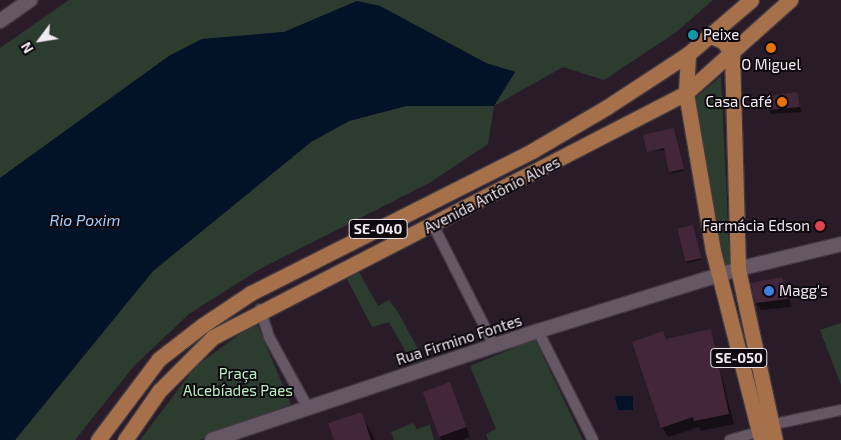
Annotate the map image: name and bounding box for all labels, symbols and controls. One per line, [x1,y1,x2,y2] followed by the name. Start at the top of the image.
[15,15,65,65] north arrow
[703,26,739,44] place label: Peixe
[687,29,699,41] marker: Peixe
[17,39,37,57] text: N
[765,42,777,54] marker: O Miguel
[741,56,801,74] place label: O Miguel
[706,93,772,111] place label: Casa Café
[776,96,788,108] marker: Casa Café
[421,153,563,237] street label: Avenida Antônio Alves
[50,210,120,230] water label: Rio Poxim
[702,217,810,235] place label: Farmácia Edson
[348,218,408,240] road number: SE-040
[814,220,826,232] marker: Farmácia Edson
[779,282,828,300] place label: Magg's
[763,285,775,297] marker: Magg's
[394,311,524,369] street label: Rua Firmino Fontes
[710,346,768,369] road number: SE-050
[183,364,293,399] park label: Praça Alcebíades Paes

